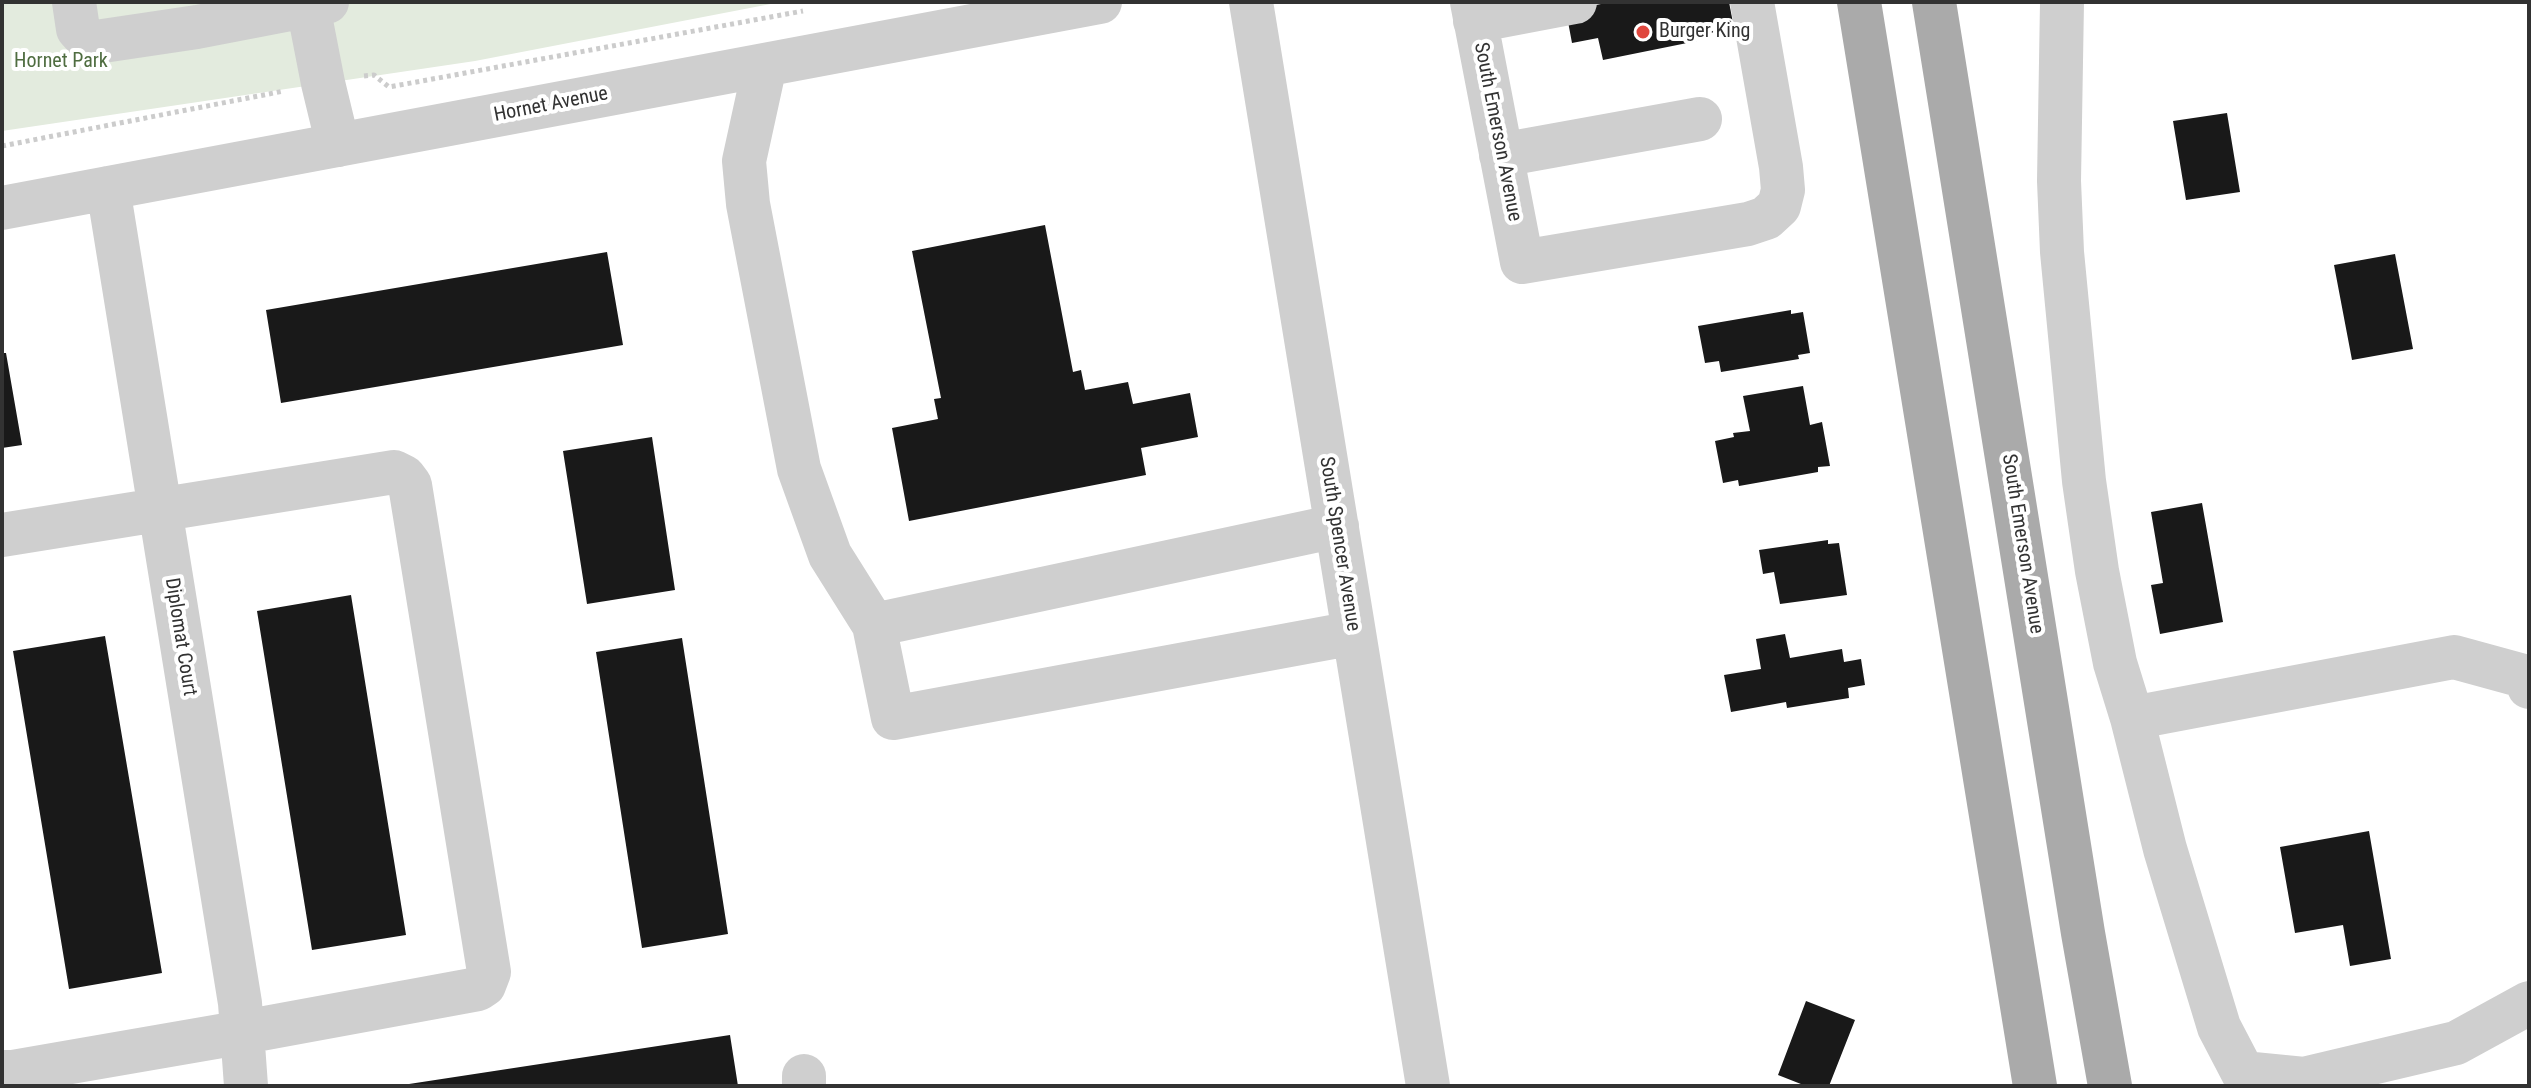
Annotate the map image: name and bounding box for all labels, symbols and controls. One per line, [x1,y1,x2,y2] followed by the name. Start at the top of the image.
[1659,20,1750,44] place label: Burger King
[1634,23,1652,41] marker: Burger King
[1468,41,1526,223] street label: South Emerson Avenue
[14,50,108,74] park label: Hornet Park
[492,82,610,128] street label: Hornet Avenue
[1996,452,2048,636] street label: South Emerson Avenue
[1313,455,1365,633] street label: South Spencer Avenue
[159,576,201,698] street label: Diplomat Court

